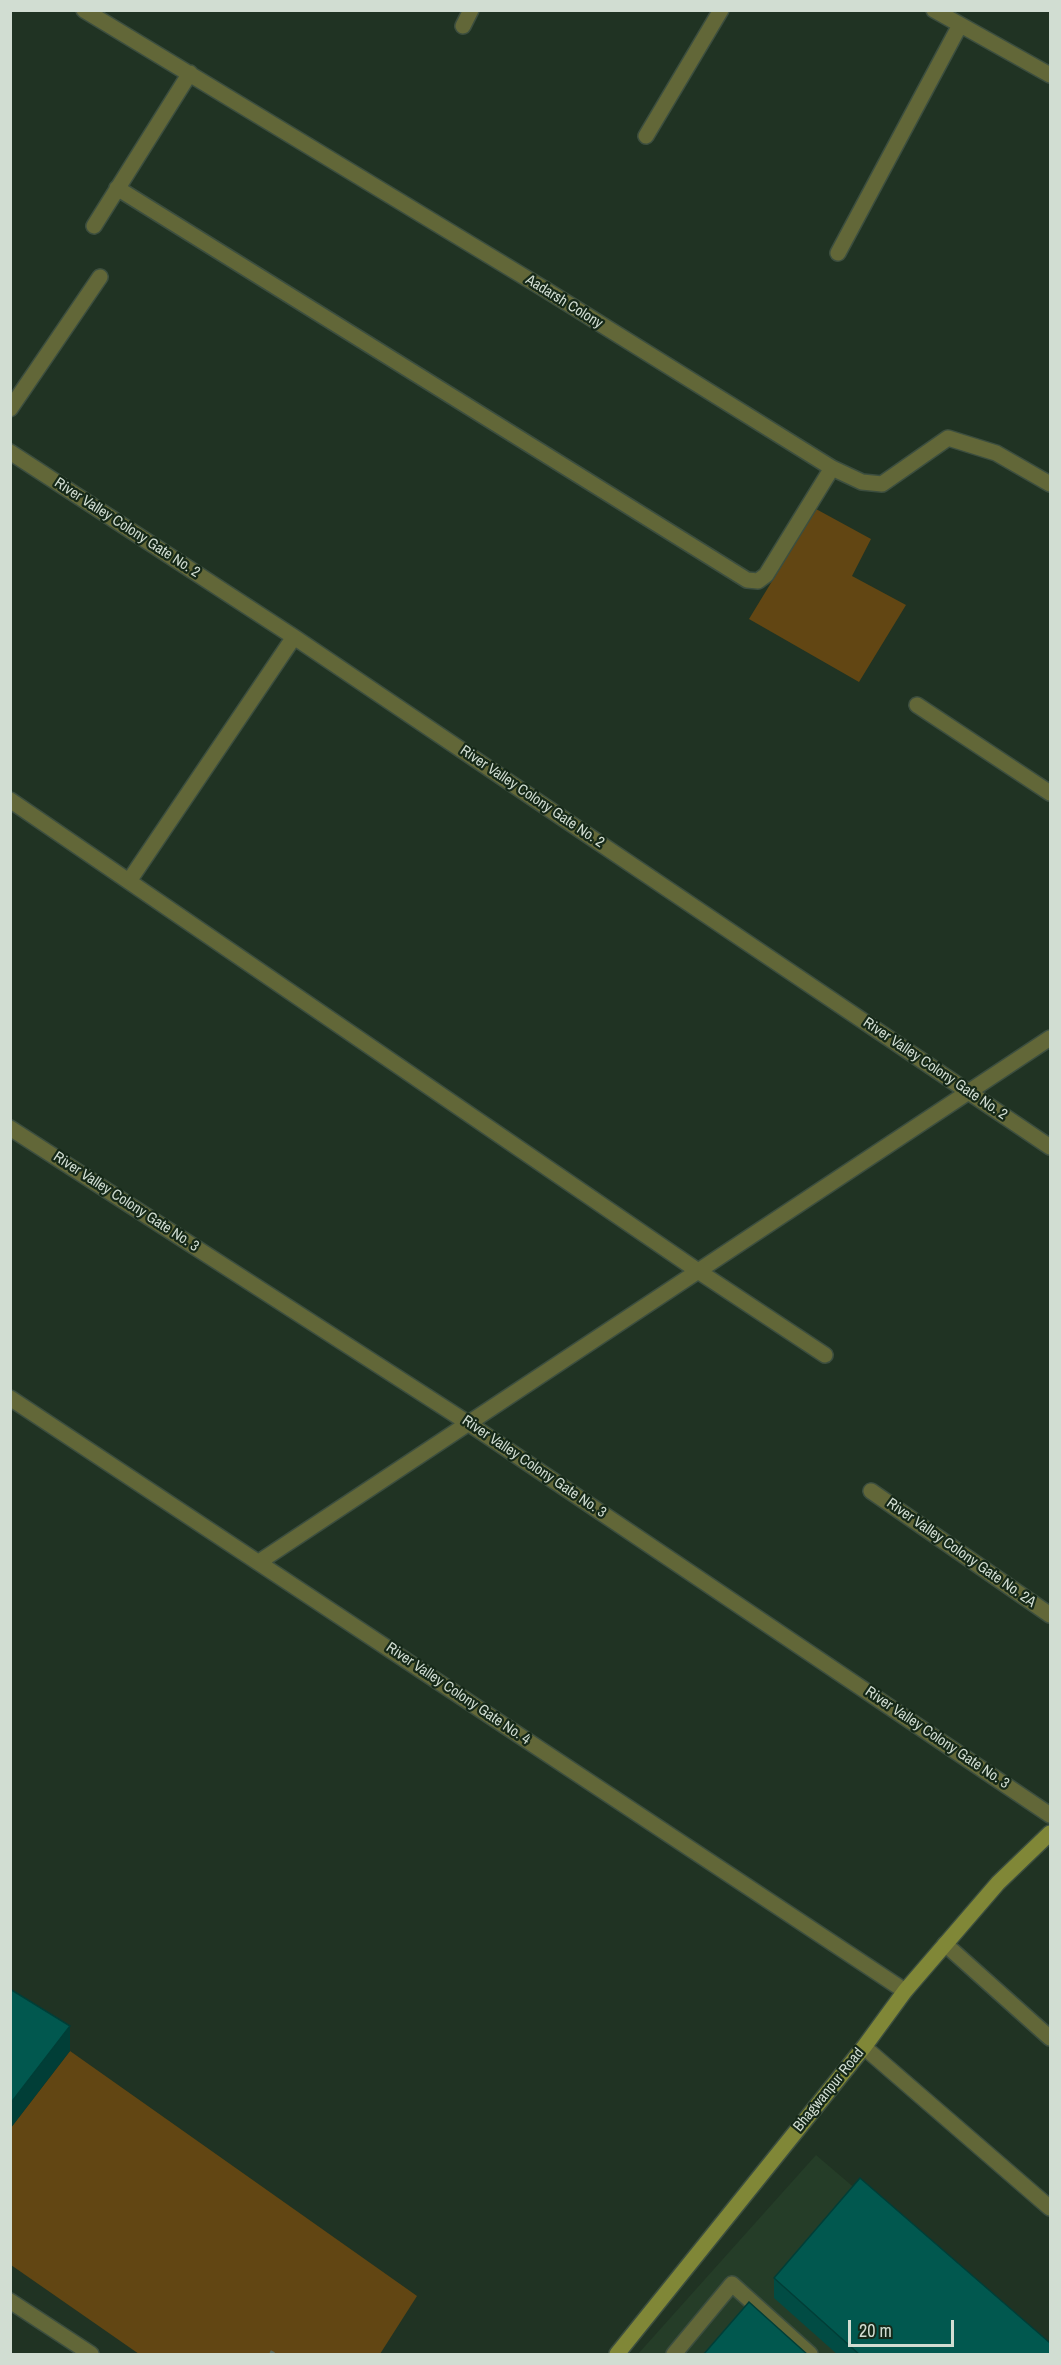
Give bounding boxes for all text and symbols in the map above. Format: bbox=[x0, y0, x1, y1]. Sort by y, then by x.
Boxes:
street label: Aadarsh Colony bbox=[522, 271, 606, 333]
street label: River Valley Colony Gate No. 2 bbox=[51, 474, 203, 582]
street label: River Valley Colony Gate No. 2 bbox=[456, 742, 608, 852]
street label: River Valley Colony Gate No. 2 bbox=[859, 1014, 1011, 1124]
street label: River Valley Colony Gate No. 3 bbox=[50, 1148, 202, 1256]
street label: River Valley Colony Gate No. 3 bbox=[458, 1412, 610, 1522]
street label: River Valley Colony Gate No. 2A bbox=[883, 1495, 1039, 1611]
street label: River Valley Colony Gate No. 4 bbox=[382, 1639, 534, 1749]
street label: River Valley Colony Gate No. 3 bbox=[861, 1683, 1013, 1793]
street label: Bhagwanpur Road bbox=[790, 2045, 868, 2135]
scale bar bbox=[851, 2308, 958, 2346]
text: 20 m bbox=[859, 2318, 892, 2343]

